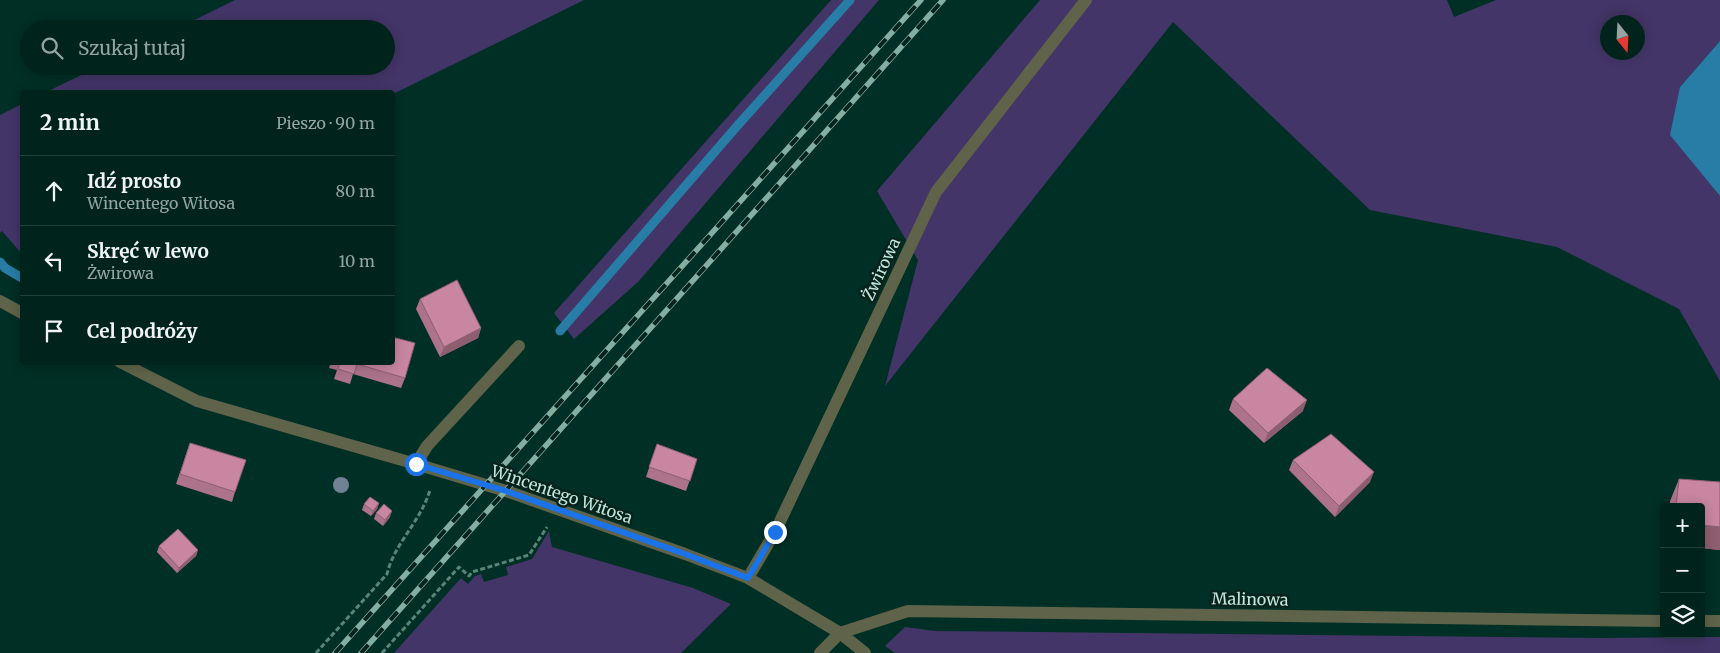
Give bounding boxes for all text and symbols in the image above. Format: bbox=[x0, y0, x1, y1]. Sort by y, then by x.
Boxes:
north arrow bbox=[1600, 15, 1645, 60]
search box bbox=[20, 20, 395, 75]
icon: search bbox=[38, 34, 66, 62]
text: Szukaj tutaj bbox=[78, 36, 186, 60]
text: 2 min bbox=[40, 109, 100, 136]
text: Pieszo · 90 m bbox=[276, 113, 375, 133]
text: Idź prosto bbox=[87, 169, 181, 193]
icon: ahead bbox=[40, 177, 68, 205]
text: 80 m bbox=[336, 181, 375, 201]
text: Wincentego Witosa bbox=[87, 193, 235, 213]
street label: Żwirowa bbox=[858, 234, 904, 303]
text: Skręć w lewo bbox=[87, 239, 209, 263]
icon: left bbox=[40, 247, 68, 275]
text: 10 m bbox=[338, 251, 375, 271]
text: Żwirowa bbox=[87, 263, 154, 283]
icon: arrive bbox=[40, 317, 68, 345]
text: Cel podróży bbox=[87, 319, 198, 343]
route start bbox=[405, 453, 428, 476]
street label: Wincentego Witosa bbox=[488, 460, 636, 528]
map controls bbox=[1660, 503, 1705, 638]
button: + bbox=[1660, 503, 1705, 548]
route end bbox=[764, 521, 787, 544]
button: − bbox=[1660, 548, 1705, 593]
street label: Malinowa bbox=[1212, 588, 1289, 610]
button: layers bbox=[1660, 593, 1705, 638]

